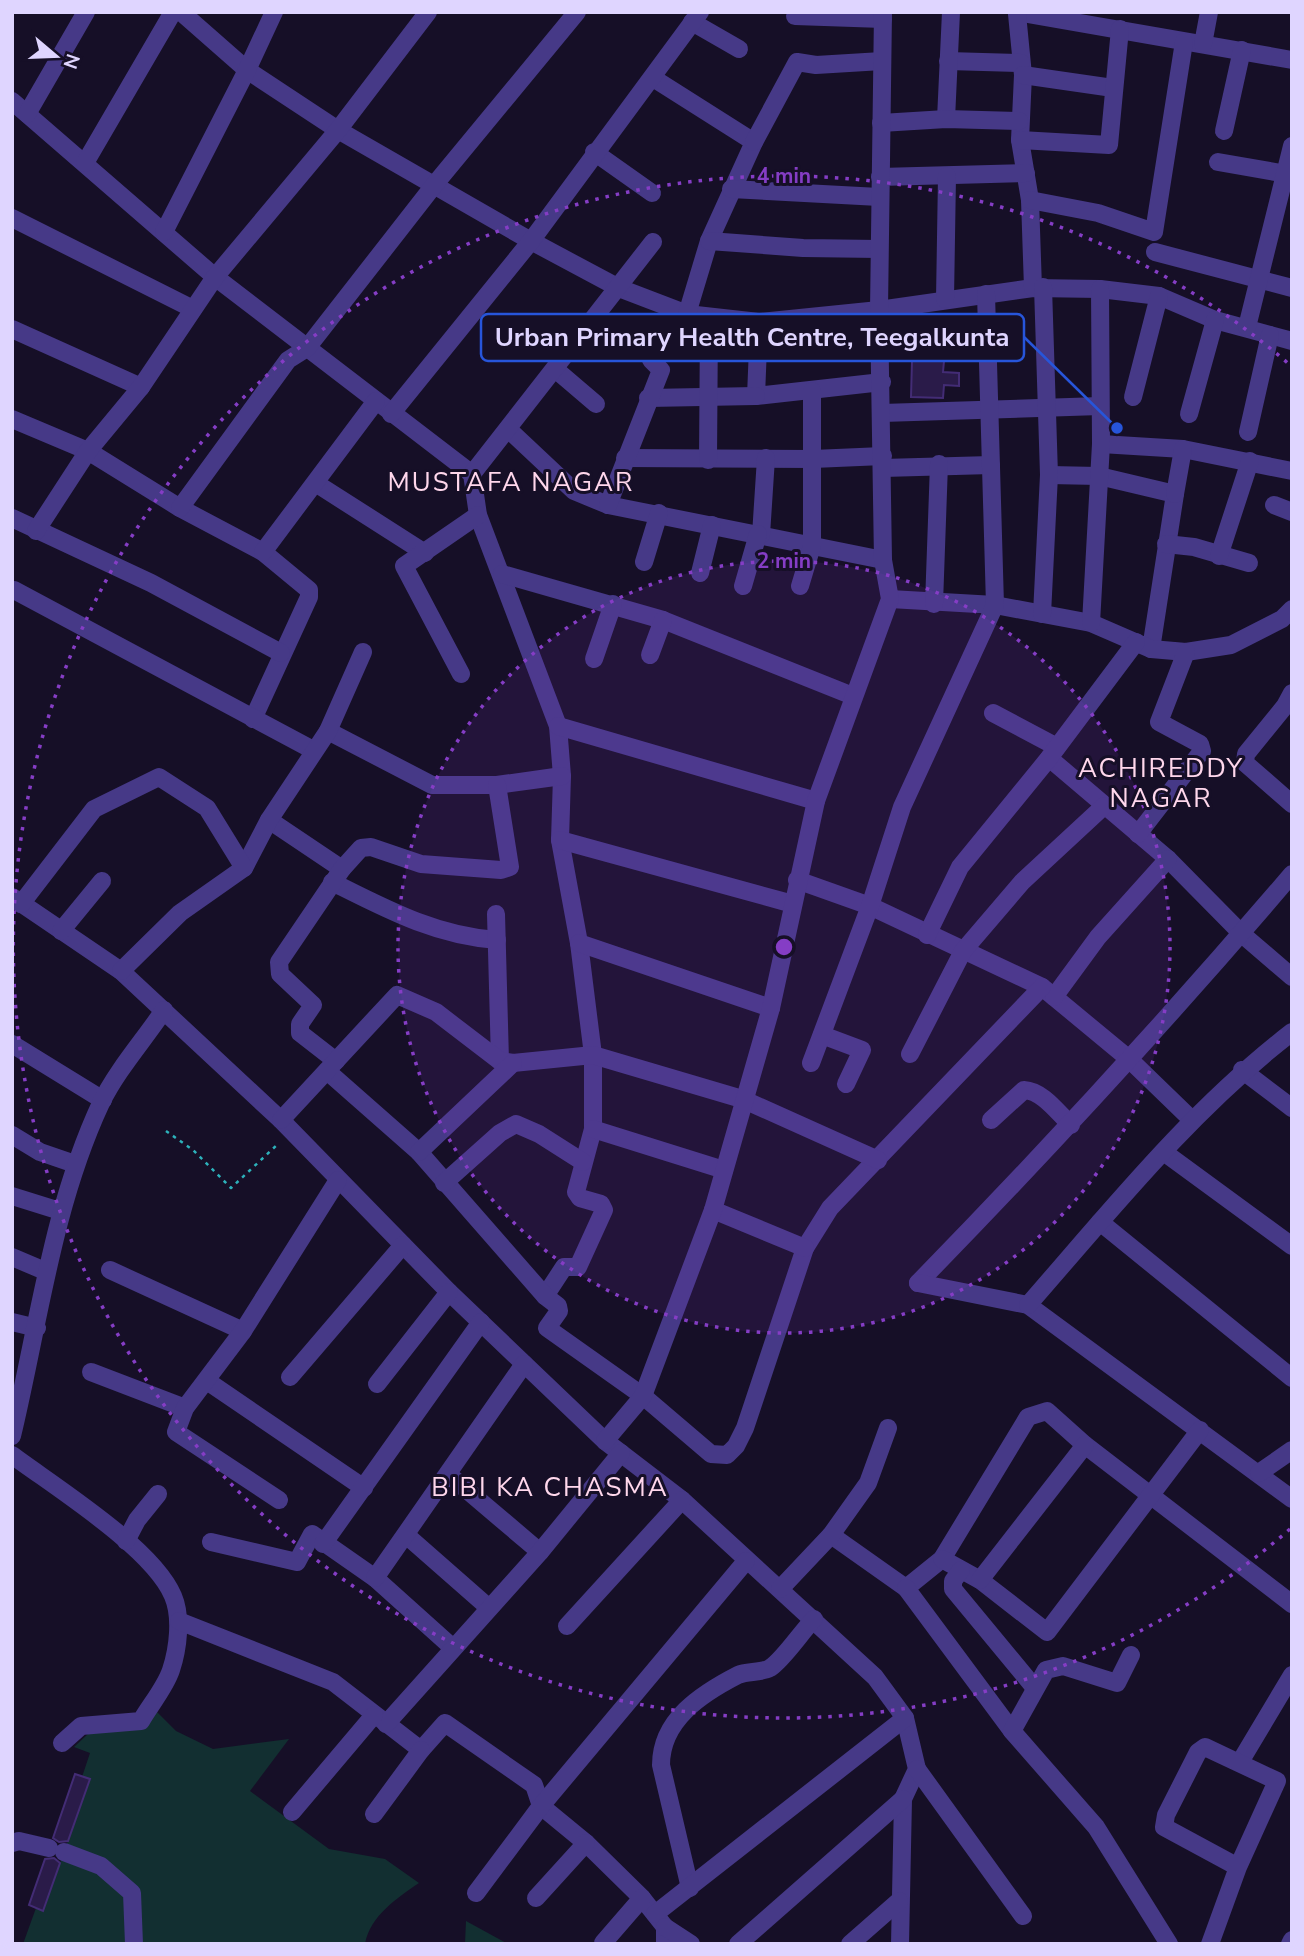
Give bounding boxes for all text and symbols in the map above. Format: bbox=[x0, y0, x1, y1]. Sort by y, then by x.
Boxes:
north arrow bbox=[21, 21, 91, 91]
text: N bbox=[57, 50, 86, 72]
text: 4 min bbox=[757, 162, 811, 190]
callout: Urban Primary Health Centre, Teegalkunta bbox=[481, 314, 1024, 361]
text: Urban Primary Health Centre, Teegalkunta bbox=[495, 320, 1009, 355]
district label: MUSTAFA NAGAR bbox=[388, 465, 634, 500]
text: 2 min bbox=[757, 547, 811, 575]
district label: ACHIREDDY NAGAR bbox=[1078, 751, 1244, 816]
centre of rings bbox=[772, 935, 796, 959]
district label: BIBI KA CHASMA bbox=[431, 1470, 669, 1505]

